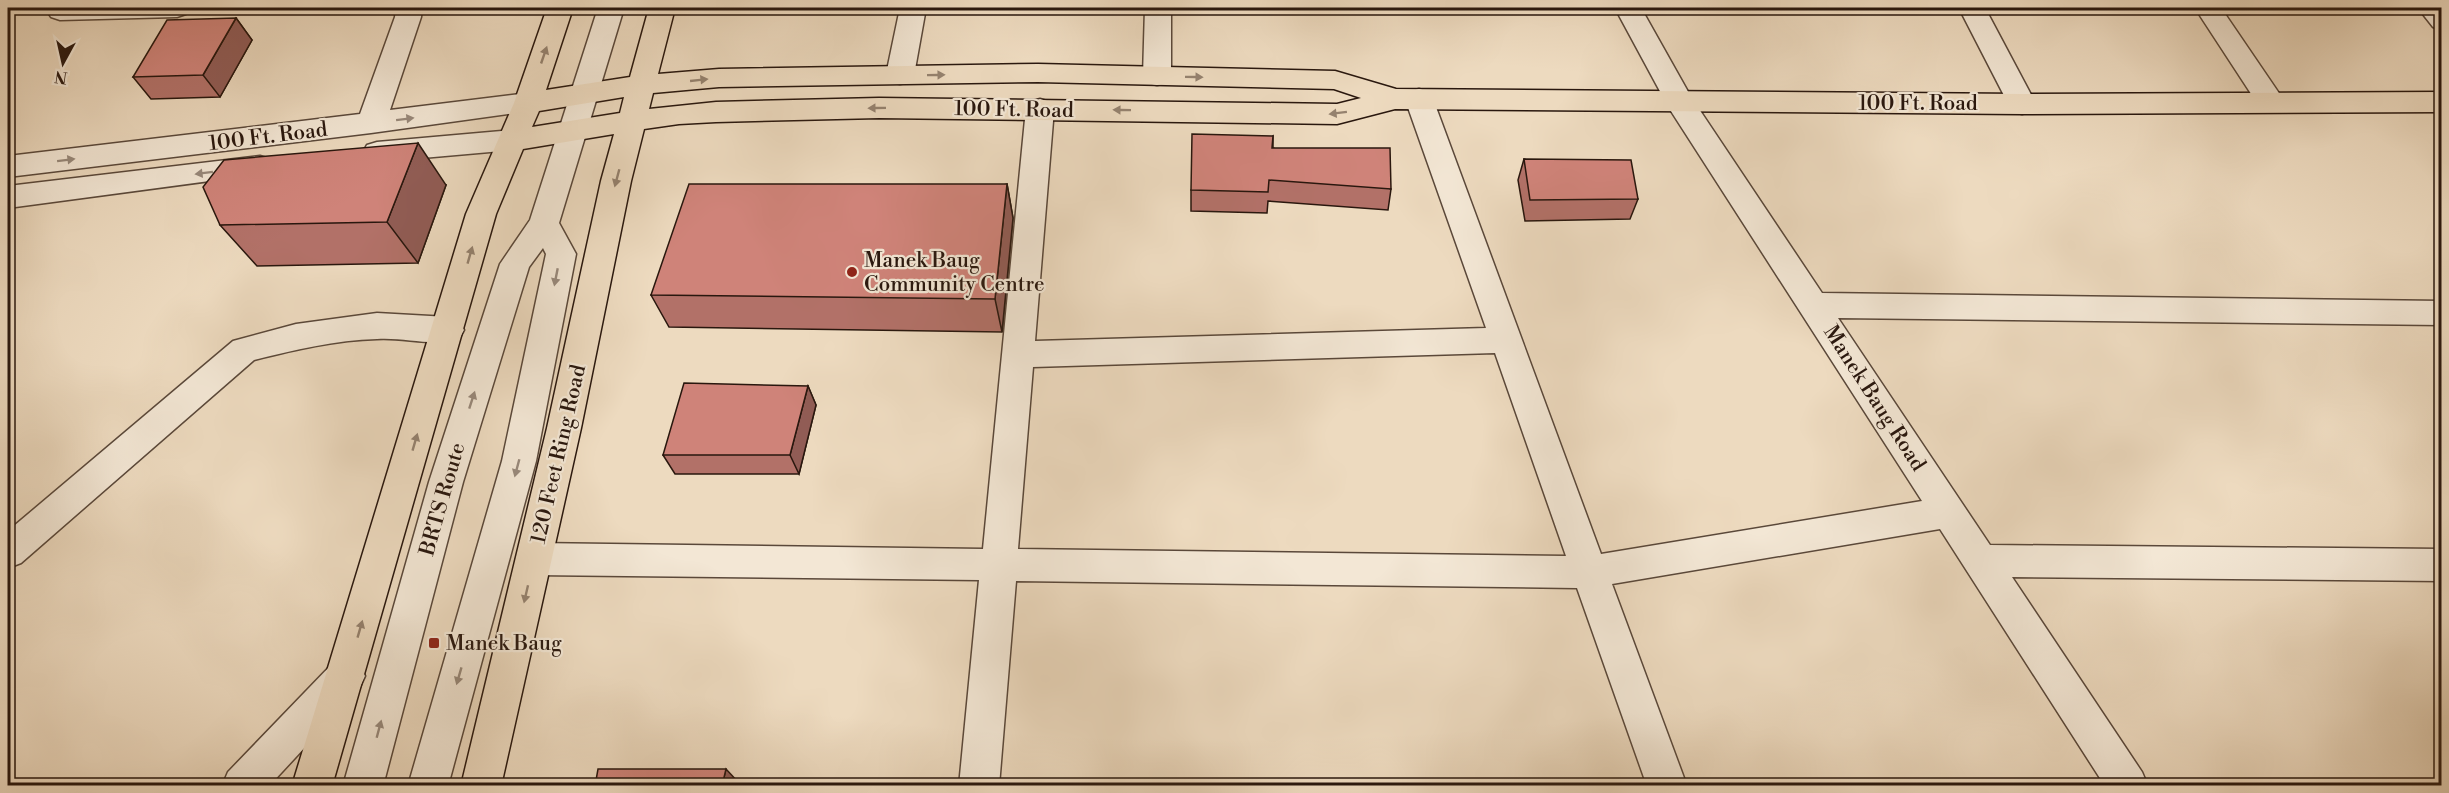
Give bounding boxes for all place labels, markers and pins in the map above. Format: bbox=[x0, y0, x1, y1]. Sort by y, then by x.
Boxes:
place label: Manek Baug Community Centre bbox=[864, 248, 1045, 298]
marker: Manek Baug Community Centre bbox=[845, 265, 859, 279]
place label: Manek Baug bbox=[446, 631, 562, 657]
marker: Manek Baug bbox=[427, 636, 441, 650]

